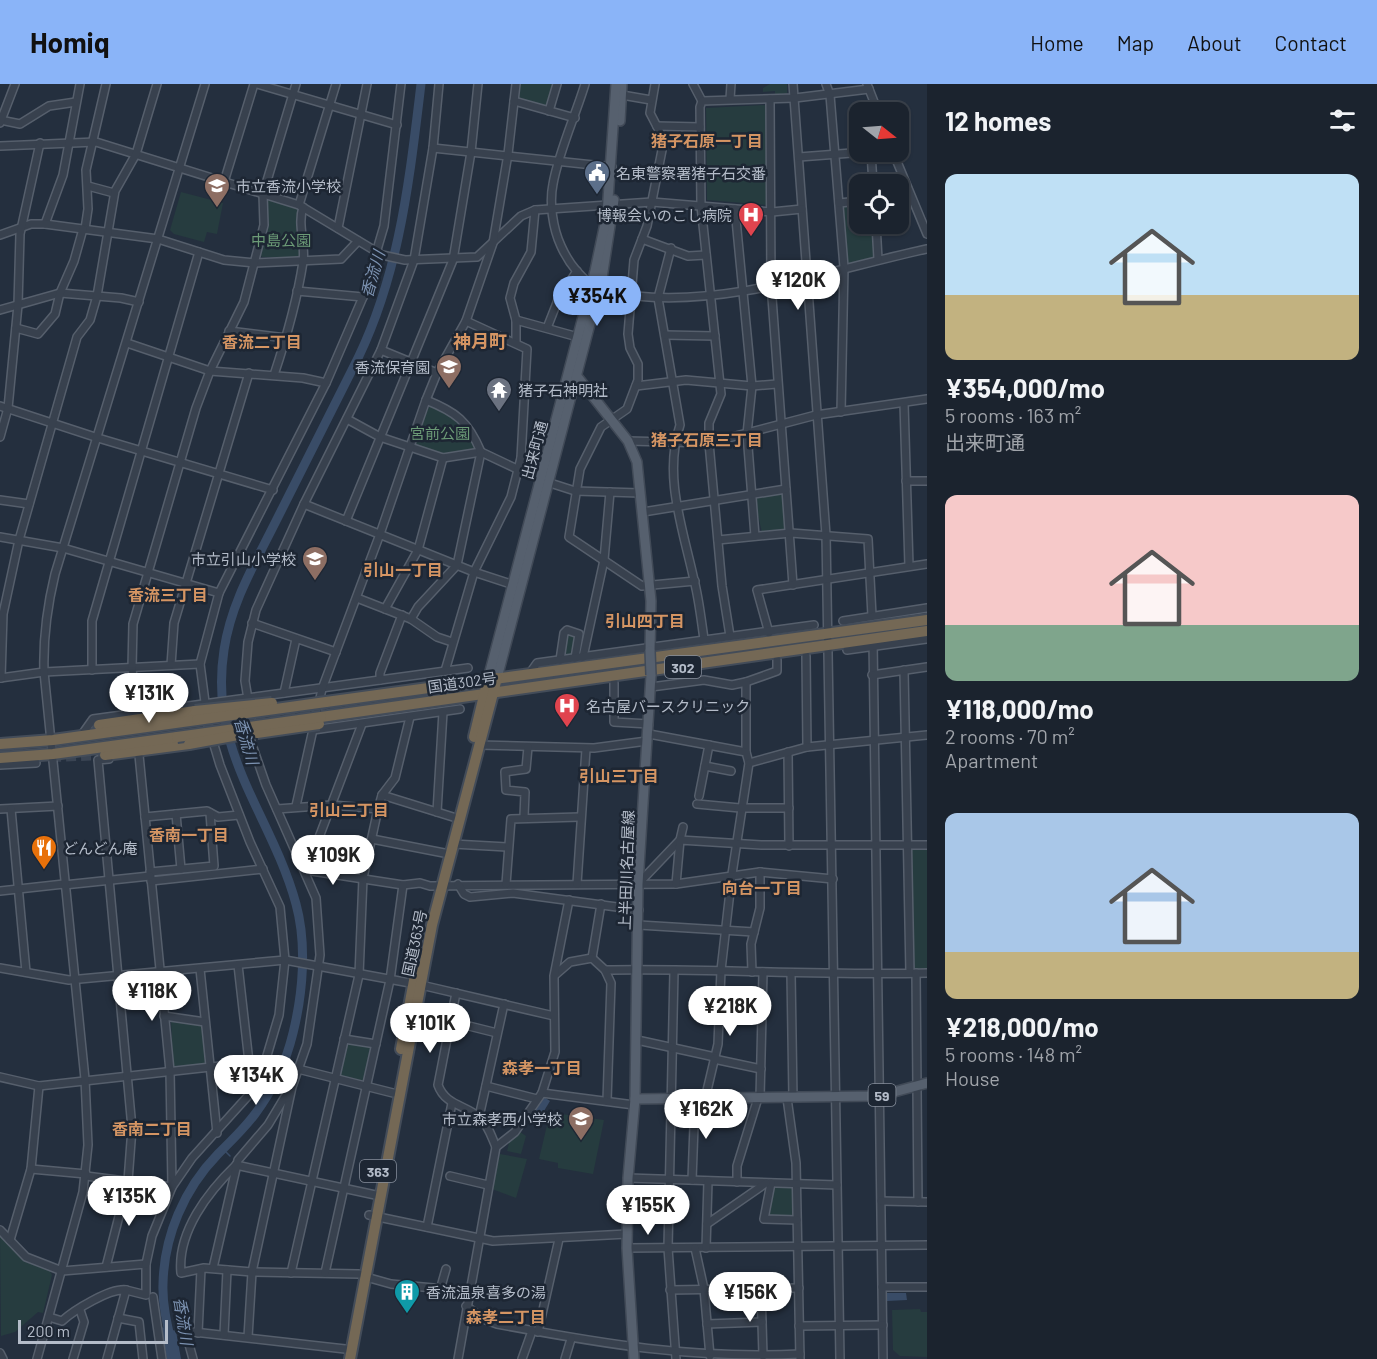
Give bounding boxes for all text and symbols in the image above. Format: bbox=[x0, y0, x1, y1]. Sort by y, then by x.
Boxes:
text: Homiq bbox=[30, 25, 110, 59]
text: Home bbox=[1030, 30, 1084, 55]
text: Map bbox=[1117, 30, 1154, 55]
text: About bbox=[1187, 30, 1242, 55]
text: Contact bbox=[1275, 30, 1347, 55]
north arrow bbox=[849, 102, 909, 162]
map controls bbox=[849, 102, 909, 234]
icon: filters bbox=[1326, 104, 1359, 137]
text: 12 homes bbox=[945, 105, 1051, 136]
district label: 猪子石原一丁目 bbox=[651, 131, 763, 150]
public building icon: 名東警察署猪子石交番 bbox=[582, 158, 612, 196]
place label: 名東警察署猪子石交番 bbox=[616, 164, 766, 182]
school or university icon: 市立香流小学校 bbox=[202, 171, 232, 209]
button: locate bbox=[849, 174, 909, 234]
place label: 市立香流小学校 bbox=[236, 177, 341, 195]
hospital icon: 博報会いのこし病院 bbox=[736, 200, 766, 238]
place label: 博報会いのこし病院 bbox=[597, 206, 732, 224]
icon: home bbox=[1098, 213, 1206, 321]
park label: 中島公園 bbox=[251, 231, 311, 249]
water label: 香流川 bbox=[356, 246, 388, 300]
pin: ¥120K bbox=[756, 260, 840, 311]
text: ¥120K bbox=[770, 267, 826, 291]
pin: ¥354K bbox=[555, 276, 639, 327]
text: ¥354K bbox=[567, 283, 627, 307]
district label: 神月町 bbox=[453, 330, 507, 352]
district label: 香流二丁目 bbox=[222, 332, 302, 351]
school or university icon: 香流保育園 bbox=[434, 352, 464, 390]
place label: 香流保育園 bbox=[355, 358, 430, 376]
text: ¥354,000/mo bbox=[945, 372, 1105, 403]
temple icon: 猪子石神明社 bbox=[484, 375, 514, 413]
place label: 猪子石神明社 bbox=[518, 381, 608, 399]
text: 5 rooms · 163 m² bbox=[945, 403, 1081, 427]
street label: 出来町通 bbox=[518, 419, 550, 481]
park label: 宮前公園 bbox=[410, 424, 470, 442]
district label: 猪子石原三丁目 bbox=[651, 430, 763, 449]
text: 出来町通 bbox=[945, 430, 1025, 454]
icon: home bbox=[1098, 534, 1206, 642]
school or university icon: 市立引山小学校 bbox=[300, 544, 330, 582]
place label: 市立引山小学校 bbox=[191, 550, 296, 568]
district label: 引山一丁目 bbox=[363, 560, 443, 579]
district label: 香流三丁目 bbox=[128, 585, 208, 604]
district label: 引山四丁目 bbox=[605, 611, 685, 630]
road number: 302 bbox=[665, 656, 701, 678]
street label: 国道302号 bbox=[426, 668, 498, 696]
pin: ¥131K bbox=[107, 673, 191, 724]
text: ¥131K bbox=[123, 680, 175, 704]
hospital icon: 名古屋バースクリニック bbox=[552, 691, 582, 729]
text: ¥118,000/mo bbox=[945, 693, 1094, 724]
place label: 名古屋バースクリニック bbox=[586, 697, 750, 715]
water label: 香流川 bbox=[231, 715, 263, 769]
text: 2 rooms · 70 m² bbox=[945, 724, 1075, 748]
text: Apartment bbox=[945, 748, 1038, 772]
district label: 引山三丁目 bbox=[579, 766, 659, 785]
district label: 引山二丁目 bbox=[309, 800, 389, 819]
street label: 上半田川名古屋線 bbox=[615, 810, 637, 930]
district label: 香南一丁目 bbox=[149, 825, 229, 844]
restaurant icon: どんどん庵 bbox=[29, 833, 59, 871]
pin: ¥109K bbox=[291, 835, 375, 886]
place label: どんどん庵 bbox=[63, 839, 138, 857]
text: ¥109K bbox=[305, 842, 361, 866]
icon: home bbox=[1098, 852, 1206, 960]
district label: 向台一丁目 bbox=[722, 878, 802, 897]
street label: 国道363号 bbox=[398, 908, 430, 978]
pin: ¥118K bbox=[110, 971, 194, 1022]
text: ¥118K bbox=[126, 978, 178, 1002]
pin: ¥218K bbox=[688, 986, 772, 1037]
text: ¥218K bbox=[702, 993, 758, 1017]
pin: ¥101K bbox=[388, 1003, 472, 1054]
text: ¥101K bbox=[404, 1010, 456, 1034]
text: ¥218,000/mo bbox=[945, 1011, 1099, 1042]
text: 5 rooms · 148 m² bbox=[945, 1042, 1082, 1066]
pin: ¥134K bbox=[214, 1055, 298, 1106]
district label: 森孝一丁目 bbox=[502, 1058, 582, 1077]
text: ¥134K bbox=[228, 1062, 284, 1086]
text: House bbox=[945, 1066, 1000, 1090]
road number: 59 bbox=[868, 1084, 896, 1106]
pin: ¥162K bbox=[664, 1089, 748, 1140]
text: ¥162K bbox=[678, 1096, 734, 1120]
school or university icon: 市立森孝西小学校 bbox=[566, 1104, 596, 1142]
place label: 市立森孝西小学校 bbox=[442, 1110, 562, 1128]
district label: 香南二丁目 bbox=[112, 1119, 192, 1138]
road number: 363 bbox=[360, 1160, 396, 1182]
pin: ¥135K bbox=[87, 1176, 171, 1227]
text: ¥135K bbox=[102, 1183, 156, 1207]
pin: ¥155K bbox=[606, 1185, 690, 1236]
text: ¥155K bbox=[621, 1192, 675, 1216]
pin: ¥156K bbox=[708, 1272, 792, 1323]
building icon: 香流温泉喜多の湯 bbox=[392, 1277, 422, 1315]
text: ¥156K bbox=[723, 1279, 777, 1303]
place label: 香流温泉喜多の湯 bbox=[426, 1283, 546, 1301]
water label: 香流川 bbox=[171, 1296, 197, 1348]
district label: 森孝二丁目 bbox=[466, 1307, 546, 1326]
scale bar bbox=[18, 1317, 168, 1344]
text: 200 m bbox=[27, 1321, 70, 1340]

